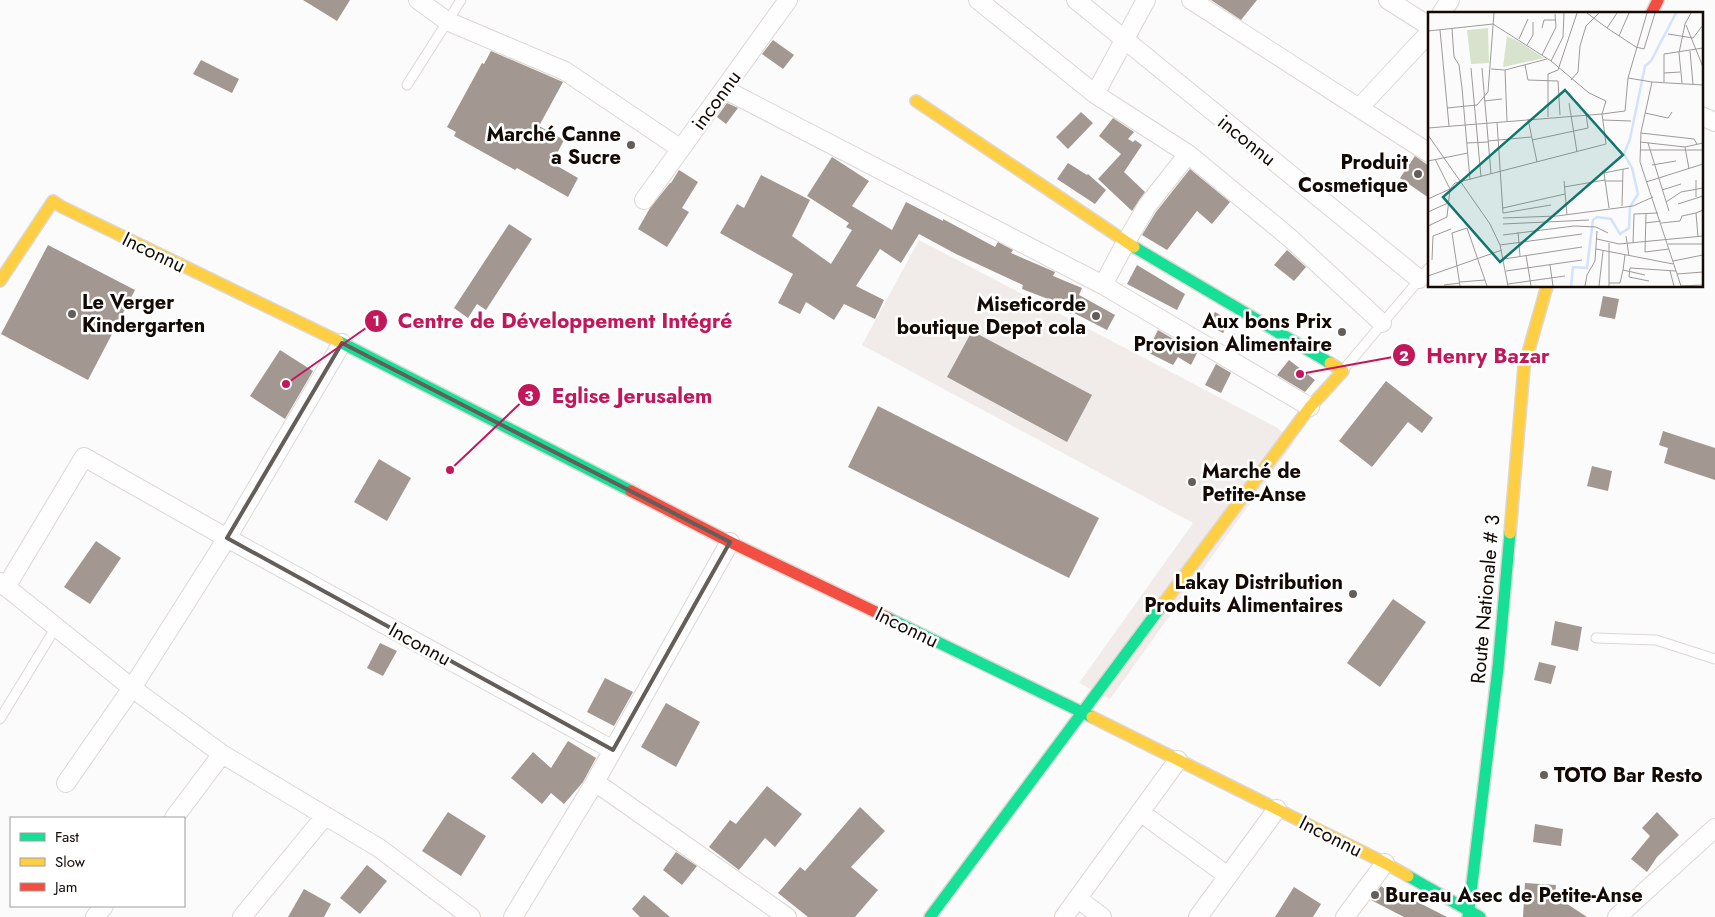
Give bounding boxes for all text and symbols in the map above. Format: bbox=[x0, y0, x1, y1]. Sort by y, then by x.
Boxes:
inset map bbox=[1428, 12, 1702, 288]
street label: inconnu bbox=[685, 64, 748, 136]
street label: inconnu bbox=[1211, 108, 1282, 173]
place label: Marché Canne a Sucre bbox=[487, 120, 621, 172]
marker: Marché Canne a Sucre bbox=[625, 139, 637, 151]
place label: Produit Cosmetique bbox=[1298, 148, 1409, 200]
marker: Produit Cosmetique bbox=[1412, 168, 1424, 180]
street label: Inconnu bbox=[117, 225, 190, 280]
place label: Le Verger Kindergarten bbox=[82, 288, 205, 340]
place label: Miseticorde boutique Depot cola bbox=[897, 290, 1086, 342]
callout: Centre de Développement Intégré bbox=[363, 303, 743, 339]
text: Centre de Développement Intégré bbox=[398, 306, 732, 336]
place label: Aux bons Prix Provision Alimentaire bbox=[1134, 307, 1332, 359]
marker: Le Verger Kindergarten bbox=[66, 308, 78, 320]
text: 1 bbox=[372, 310, 380, 332]
marker: Miseticorde boutique Depot cola bbox=[1090, 310, 1102, 322]
marker: Aux bons Prix Provision Alimentaire bbox=[1336, 326, 1348, 338]
callout: Henry Bazar bbox=[1392, 337, 1560, 373]
text: Henry Bazar bbox=[1426, 341, 1550, 371]
text: 2 bbox=[1399, 345, 1409, 367]
callout: Eglise Jerusalem bbox=[517, 377, 722, 413]
text: Eglise Jerusalem bbox=[552, 381, 712, 411]
text: 3 bbox=[524, 385, 534, 407]
place label: Marché de Petite-Anse bbox=[1202, 457, 1306, 509]
marker: Marché de Petite-Anse bbox=[1186, 476, 1198, 488]
street label: Route Nationale # 3 bbox=[1464, 513, 1507, 685]
place label: Lakay Distribution Produits Alimentaires bbox=[1144, 568, 1343, 620]
marker: Lakay Distribution Produits Alimentaires bbox=[1347, 588, 1359, 600]
street label: Inconnu bbox=[870, 600, 943, 655]
street label: Inconnu bbox=[383, 615, 456, 673]
place label: TOTO Bar Resto bbox=[1554, 761, 1703, 790]
marker: TOTO Bar Resto bbox=[1538, 769, 1550, 781]
street label: Inconnu bbox=[1294, 808, 1367, 865]
legend bbox=[10, 817, 185, 907]
text: Fast bbox=[55, 826, 79, 848]
text: Slow bbox=[55, 851, 86, 873]
text: Jam bbox=[53, 876, 78, 898]
place label: Bureau Asec de Petite-Anse bbox=[1385, 881, 1643, 910]
marker: Bureau Asec de Petite-Anse bbox=[1369, 889, 1381, 901]

